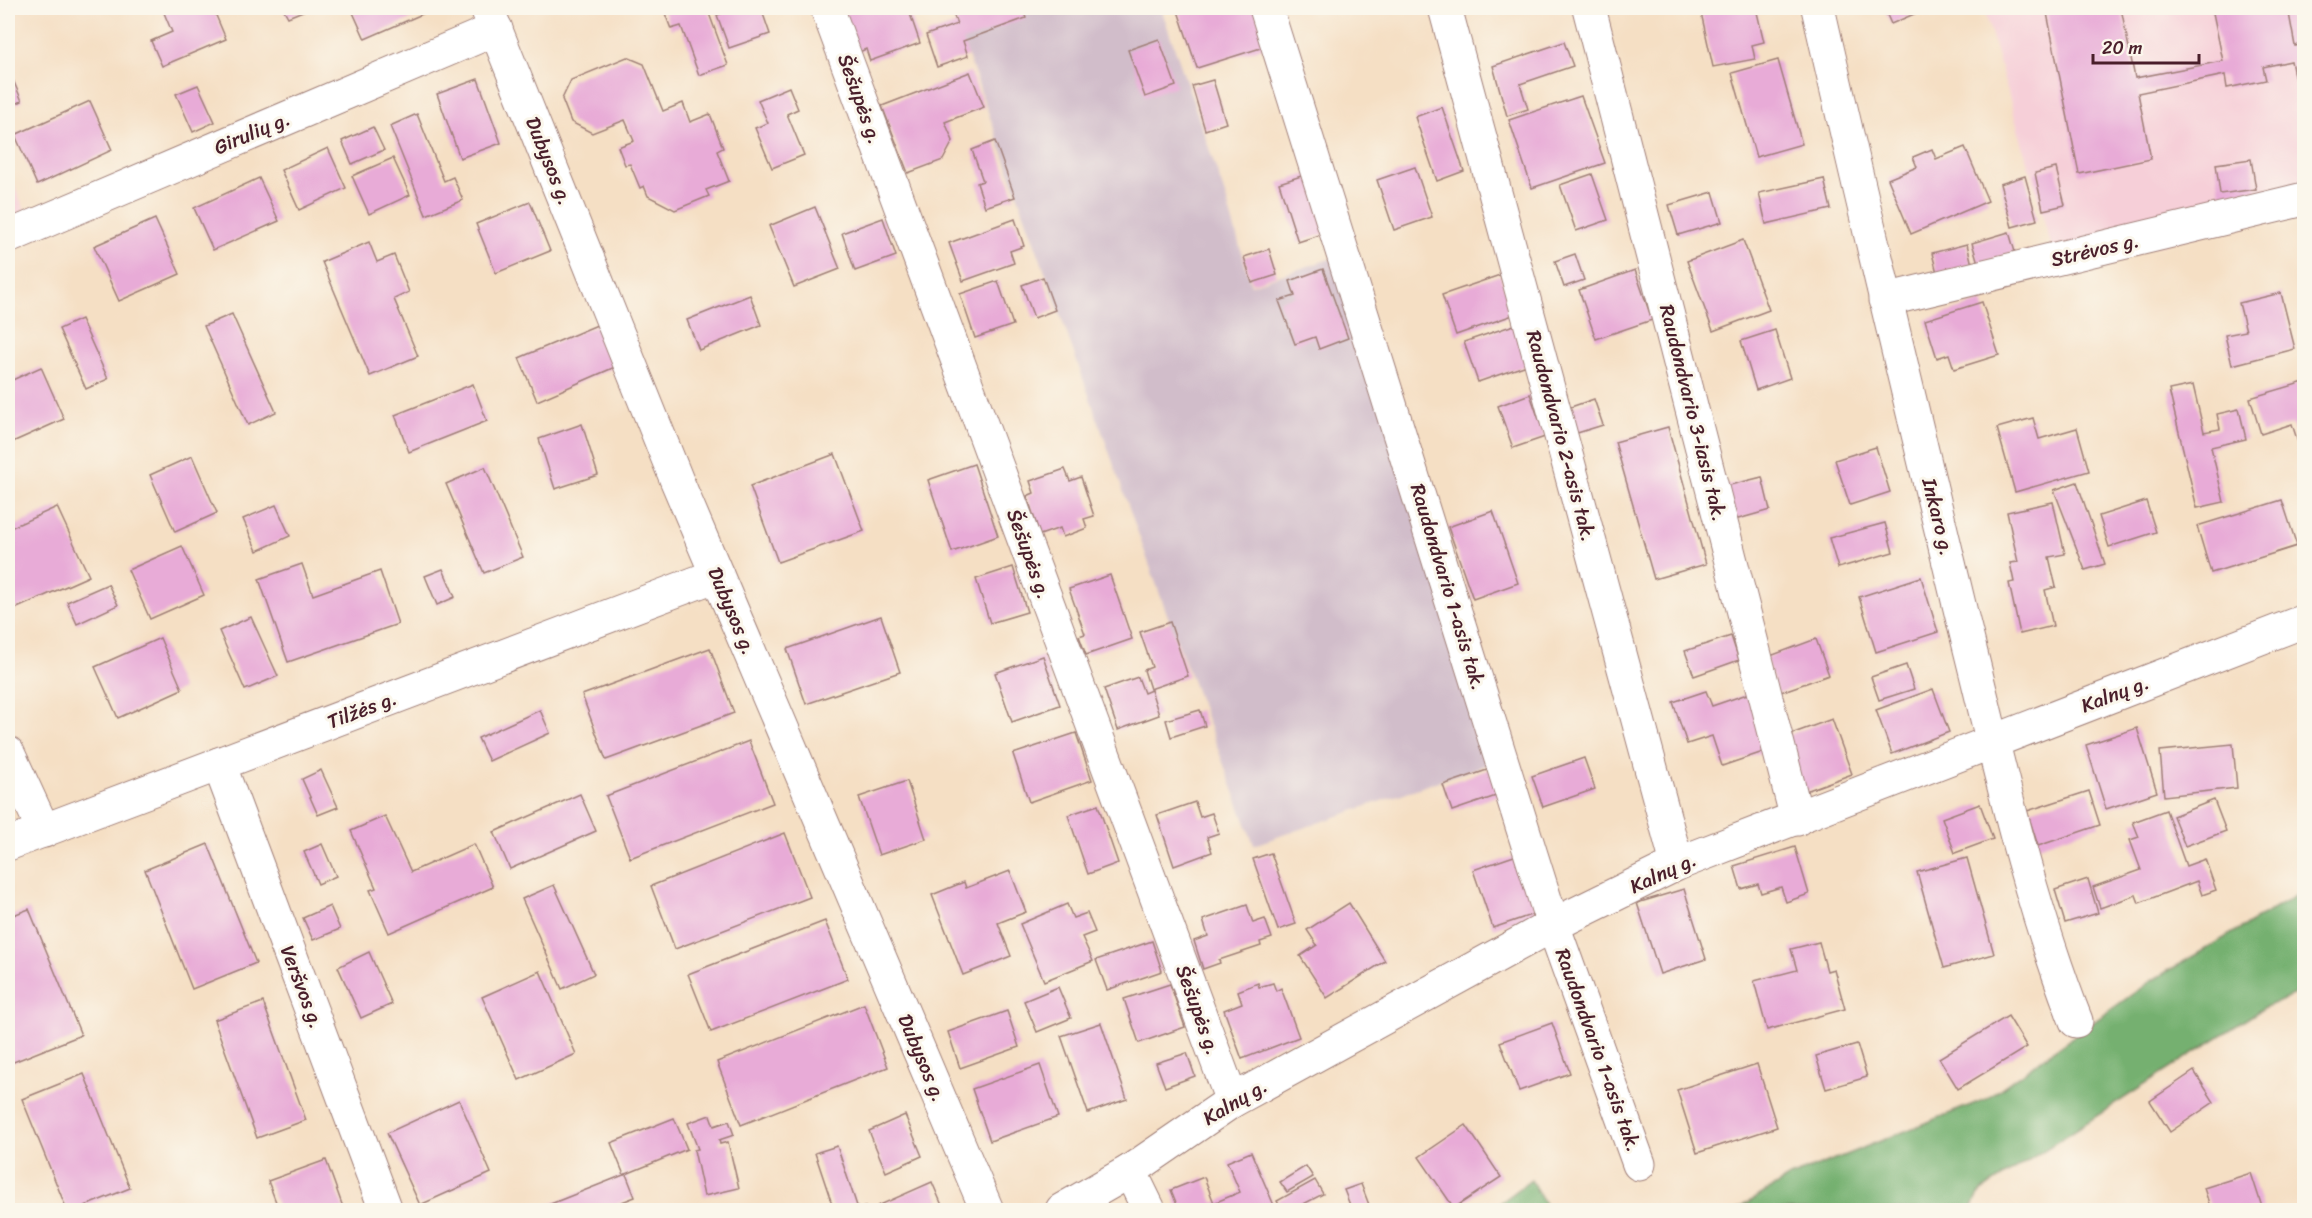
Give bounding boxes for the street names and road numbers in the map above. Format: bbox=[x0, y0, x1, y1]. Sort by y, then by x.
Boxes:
street label: Šešupės g. bbox=[827, 49, 893, 149]
street label: Girulių g. bbox=[208, 101, 296, 165]
street label: Dubysos g. bbox=[515, 111, 583, 211]
street label: Strėvos g. bbox=[2047, 223, 2143, 277]
street label: Raudondvario 3-iasis tak. bbox=[1649, 301, 1737, 525]
street label: Raudondvario 2-asis tak. bbox=[1516, 326, 1606, 546]
street label: Inkaro g. bbox=[1911, 473, 1965, 560]
street label: Raudondvario 1-asis tak. bbox=[1400, 479, 1496, 695]
street label: Šešupės g. bbox=[996, 504, 1062, 604]
street label: Dubysos g. bbox=[698, 561, 766, 661]
street label: Kalnų g. bbox=[2076, 665, 2154, 723]
street label: Tilžės g. bbox=[322, 681, 402, 739]
street label: Kalnų g. bbox=[1624, 842, 1702, 904]
street label: Veršvos g. bbox=[270, 940, 334, 1034]
street label: Raudondvario 1-asis tak. bbox=[1545, 943, 1651, 1157]
street label: Šešupės g. bbox=[1165, 960, 1231, 1060]
street label: Dubysos g. bbox=[888, 1008, 956, 1108]
street label: Kalnų g. bbox=[1196, 1069, 1274, 1135]

